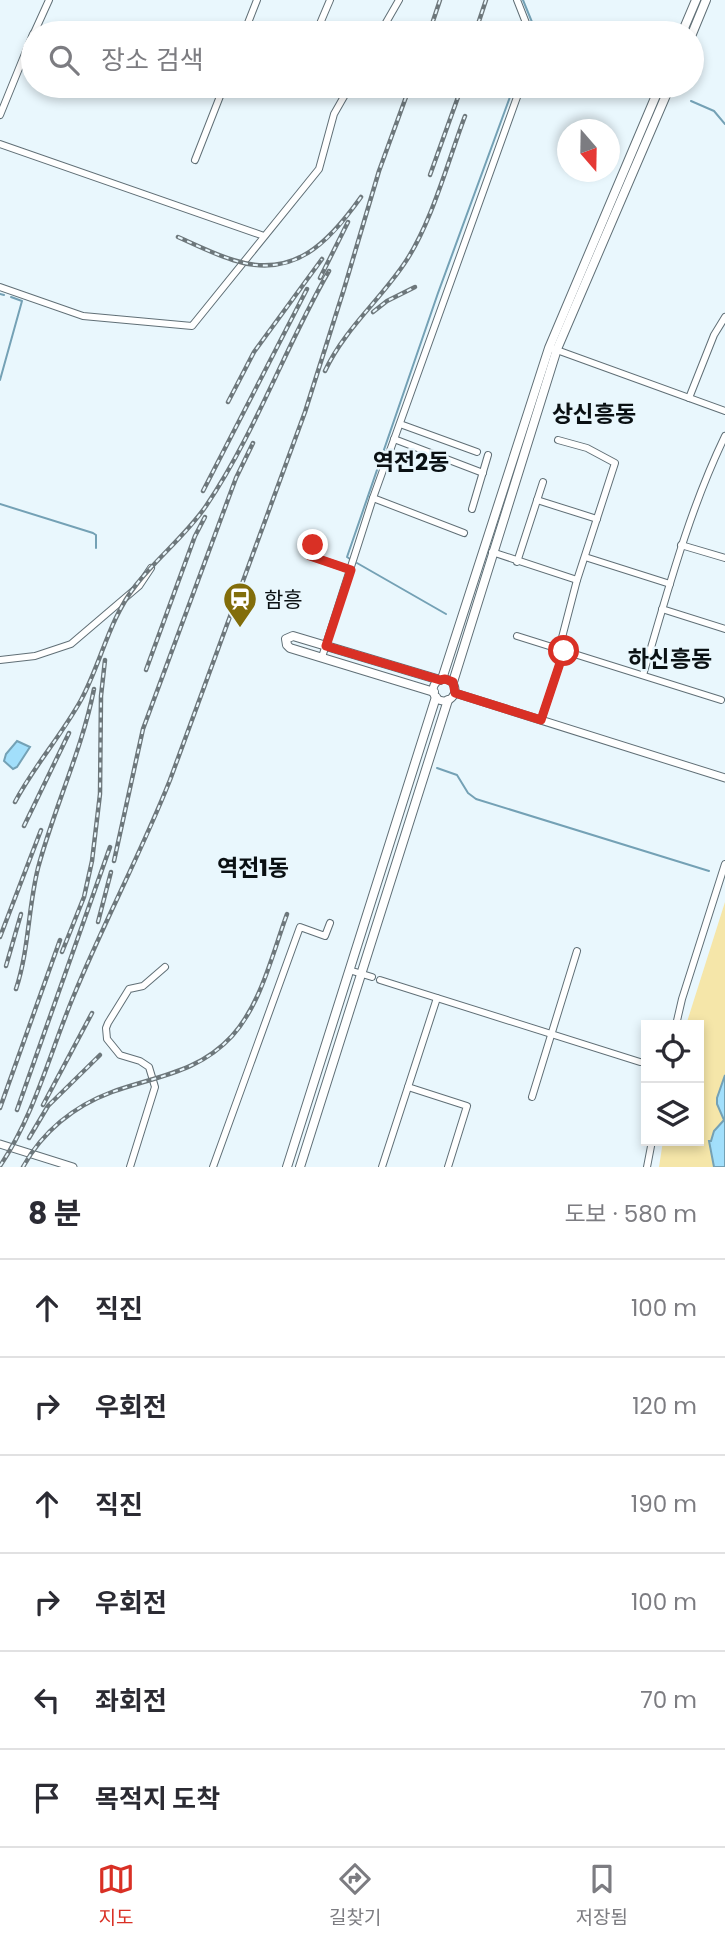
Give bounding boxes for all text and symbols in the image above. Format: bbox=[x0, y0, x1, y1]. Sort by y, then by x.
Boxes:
search box bbox=[21, 21, 704, 98]
icon: search bbox=[45, 41, 83, 79]
text: 장소 검색 bbox=[101, 42, 204, 78]
north arrow bbox=[557, 119, 620, 182]
district label: 상신흥동 bbox=[552, 398, 636, 430]
district label: 역전2동 bbox=[373, 446, 449, 478]
route end bbox=[297, 529, 328, 560]
station icon: 함흥 bbox=[221, 580, 259, 629]
place label: 함흥 bbox=[264, 585, 303, 614]
route start bbox=[548, 635, 579, 666]
district label: 하신흥동 bbox=[628, 643, 712, 675]
district label: 역전1동 bbox=[217, 852, 289, 884]
map controls bbox=[641, 1020, 704, 1146]
button: locate bbox=[641, 1020, 704, 1083]
button: layers bbox=[641, 1083, 704, 1146]
text: 8 분 bbox=[28, 1192, 81, 1235]
text: 도보 · 580 m bbox=[564, 1198, 697, 1230]
icon: ahead bbox=[28, 1289, 66, 1327]
text: 직진 bbox=[95, 1291, 143, 1327]
text: 100 m bbox=[631, 1292, 697, 1324]
icon: right bbox=[28, 1387, 66, 1425]
text: 우회전 bbox=[95, 1389, 167, 1425]
text: 120 m bbox=[632, 1390, 697, 1422]
icon: ahead bbox=[28, 1485, 66, 1523]
text: 직진 bbox=[95, 1487, 143, 1523]
text: 190 m bbox=[631, 1488, 697, 1520]
icon: right bbox=[28, 1583, 66, 1621]
text: 우회전 bbox=[95, 1585, 167, 1621]
text: 100 m bbox=[631, 1586, 697, 1618]
icon: left bbox=[28, 1681, 66, 1719]
text: 좌회전 bbox=[95, 1683, 167, 1719]
text: 70 m bbox=[640, 1684, 697, 1716]
icon: arrive bbox=[28, 1779, 66, 1817]
text: 목적지 도착 bbox=[95, 1781, 220, 1817]
tab: 지도 bbox=[97, 1860, 135, 1932]
tab: 길찾기 bbox=[329, 1860, 382, 1932]
tab: 저장됨 bbox=[576, 1860, 628, 1932]

